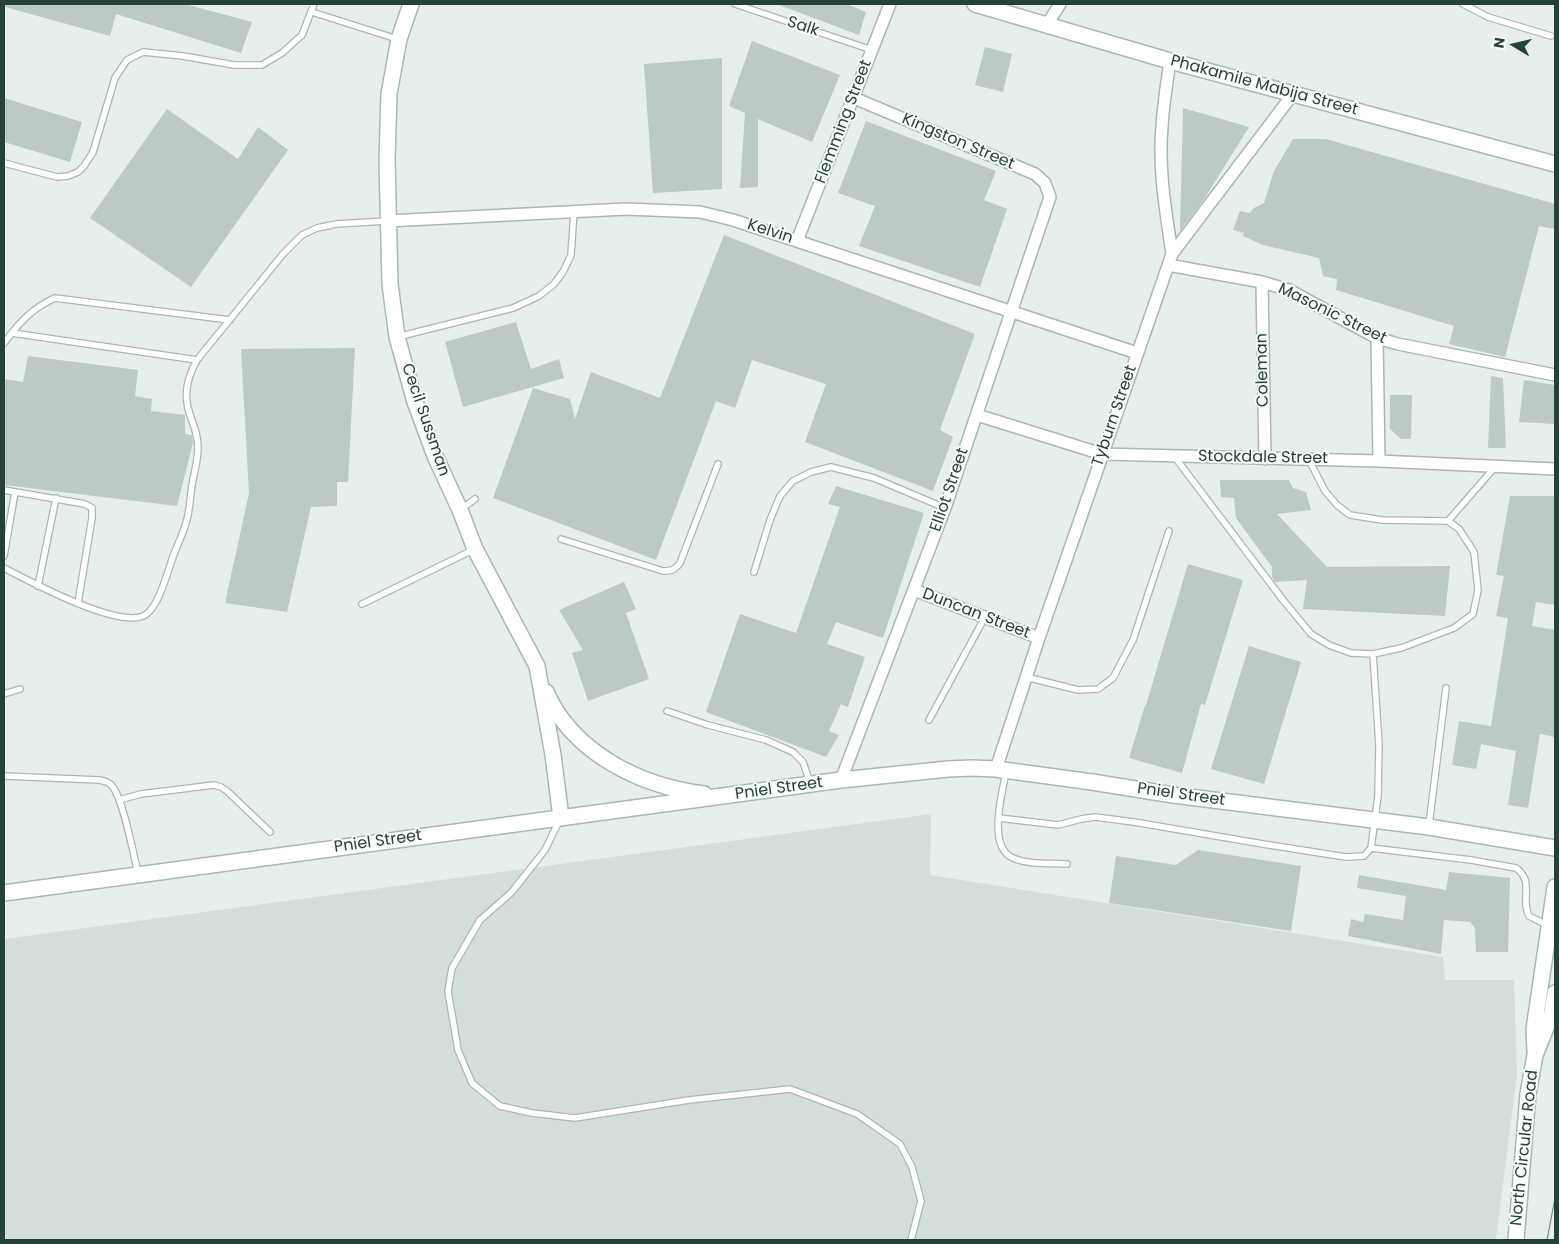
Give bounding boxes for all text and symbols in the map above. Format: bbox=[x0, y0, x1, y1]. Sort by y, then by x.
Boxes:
street label: Salk bbox=[785, 13, 821, 41]
north arrow bbox=[1489, 20, 1539, 70]
text: N bbox=[1488, 36, 1510, 49]
street label: Phakamile Mabija Street bbox=[1168, 52, 1360, 120]
street label: Flemming Street bbox=[812, 57, 876, 187]
street label: Kingston Street bbox=[899, 110, 1017, 174]
street label: Kelvin bbox=[745, 216, 795, 248]
street label: Masonic Street bbox=[1275, 279, 1389, 349]
street label: Coleman bbox=[1253, 333, 1273, 407]
street label: Cecil Sussman bbox=[397, 361, 453, 479]
street label: Tyburn Street bbox=[1089, 363, 1141, 469]
street label: Elliot Street bbox=[927, 446, 973, 534]
street label: Stockdale Street bbox=[1198, 447, 1328, 469]
street label: Duncan Street bbox=[919, 585, 1033, 643]
street label: Pniel Street bbox=[734, 773, 824, 805]
street label: Pniel Street bbox=[1136, 779, 1226, 811]
street label: Pniel Street bbox=[333, 826, 423, 858]
street label: North Circular Road bbox=[1507, 1069, 1543, 1227]

